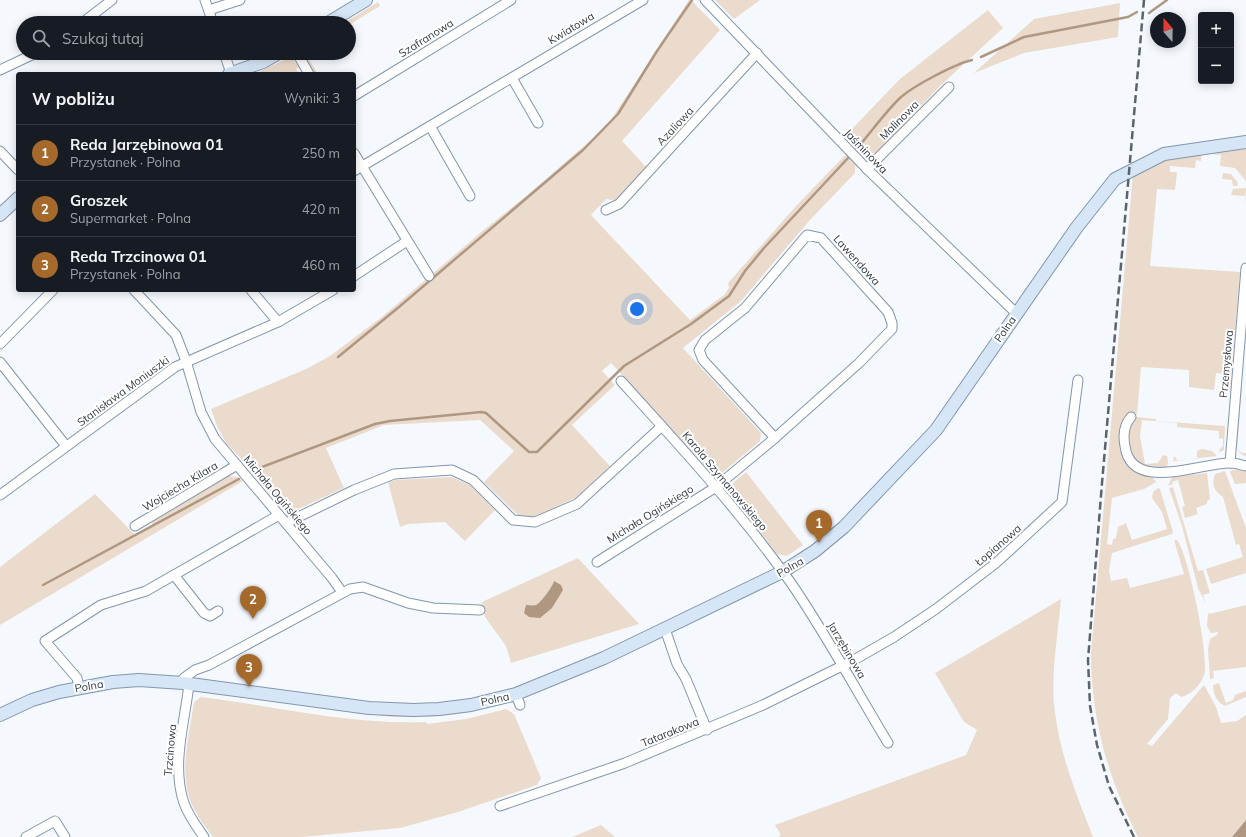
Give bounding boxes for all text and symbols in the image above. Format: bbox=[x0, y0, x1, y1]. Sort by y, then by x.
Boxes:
street label: Kwiatowa bbox=[545, 9, 597, 47]
north arrow bbox=[1150, 12, 1186, 48]
map controls bbox=[1198, 12, 1234, 84]
button: + bbox=[1198, 12, 1234, 48]
search box bbox=[16, 16, 356, 60]
street label: Szafranowa bbox=[396, 16, 456, 60]
icon: search bbox=[30, 27, 52, 49]
text: Szukaj tutaj bbox=[62, 29, 144, 48]
button: − bbox=[1198, 48, 1234, 84]
text: W pobliżu bbox=[32, 88, 115, 109]
text: Wyniki: 3 bbox=[284, 90, 340, 106]
street label: Malinowa bbox=[876, 97, 922, 143]
street label: Azaliowa bbox=[654, 104, 696, 148]
street label: Jaśminowa bbox=[841, 126, 891, 176]
text: Reda Jarzębinowa 01 bbox=[70, 135, 223, 154]
text: 1 bbox=[41, 145, 49, 161]
text: 250 m bbox=[302, 145, 340, 161]
text: Przystanek · Polna bbox=[70, 154, 181, 170]
text: Groszek bbox=[70, 191, 127, 210]
text: 2 bbox=[41, 201, 49, 217]
text: 420 m bbox=[302, 201, 340, 217]
text: Supermarket · Polna bbox=[70, 210, 191, 226]
street label: Lawendowa bbox=[831, 232, 883, 288]
text: Reda Trzcinowa 01 bbox=[70, 247, 207, 266]
text: 3 bbox=[41, 257, 49, 273]
text: 460 m bbox=[302, 257, 340, 273]
text: Przystanek · Polna bbox=[70, 266, 181, 282]
your location bbox=[627, 299, 647, 319]
street label: Polna bbox=[991, 313, 1019, 345]
street label: Przemysłowa bbox=[1216, 329, 1236, 399]
street label: Stanisława Moniuszki bbox=[74, 353, 172, 429]
street label: Karola Szymanowskiego bbox=[679, 429, 771, 533]
street label: Michała Ogińskiego bbox=[241, 452, 315, 538]
street label: Wojciecha Kilara bbox=[140, 458, 220, 514]
street label: Michała Ogińskiego bbox=[604, 482, 696, 546]
pin: 1 bbox=[806, 510, 832, 543]
street label: Łopianowa bbox=[971, 521, 1024, 570]
street label: Polna bbox=[774, 554, 806, 580]
pin: 2 bbox=[240, 586, 266, 619]
street label: Jarzębinowa bbox=[825, 619, 869, 681]
pin: 3 bbox=[236, 654, 262, 687]
street label: Polna bbox=[74, 677, 104, 695]
street label: Polna bbox=[479, 689, 511, 709]
street label: Tatarakowa bbox=[639, 714, 701, 750]
street label: Trzcinowa bbox=[161, 723, 179, 777]

